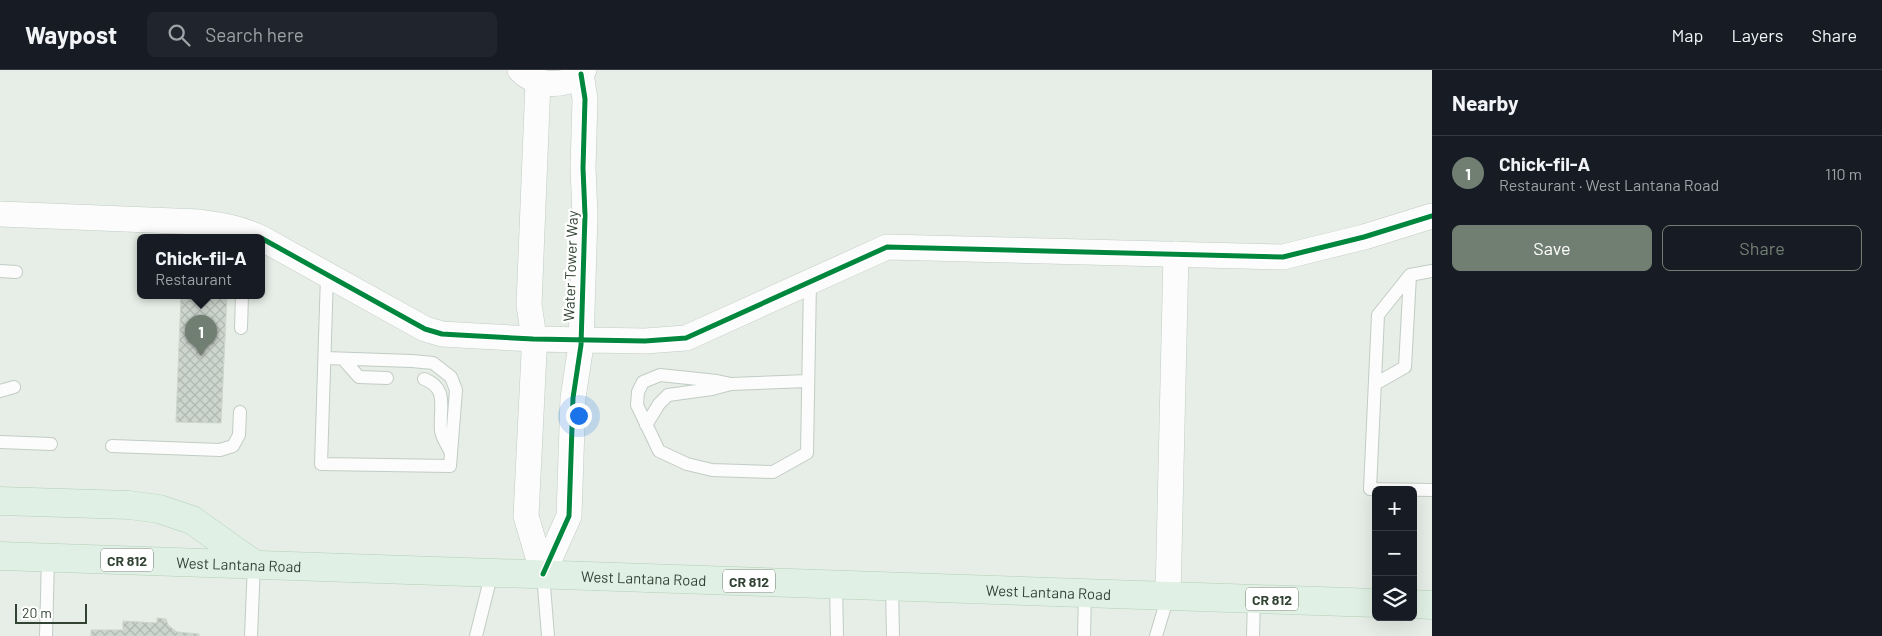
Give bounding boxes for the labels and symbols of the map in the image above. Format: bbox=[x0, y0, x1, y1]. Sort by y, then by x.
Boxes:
street label: Water Tower Way bbox=[559, 210, 581, 322]
pin: 1 bbox=[185, 315, 217, 356]
your location bbox=[566, 403, 592, 429]
road number: CR 812 bbox=[101, 548, 153, 572]
street label: West Lantana Road bbox=[176, 553, 302, 575]
street label: West Lantana Road bbox=[581, 567, 707, 589]
road number: CR 812 bbox=[723, 570, 775, 592]
street label: West Lantana Road bbox=[985, 581, 1111, 603]
road number: CR 812 bbox=[1246, 588, 1298, 610]
scale bar bbox=[15, 601, 88, 624]

